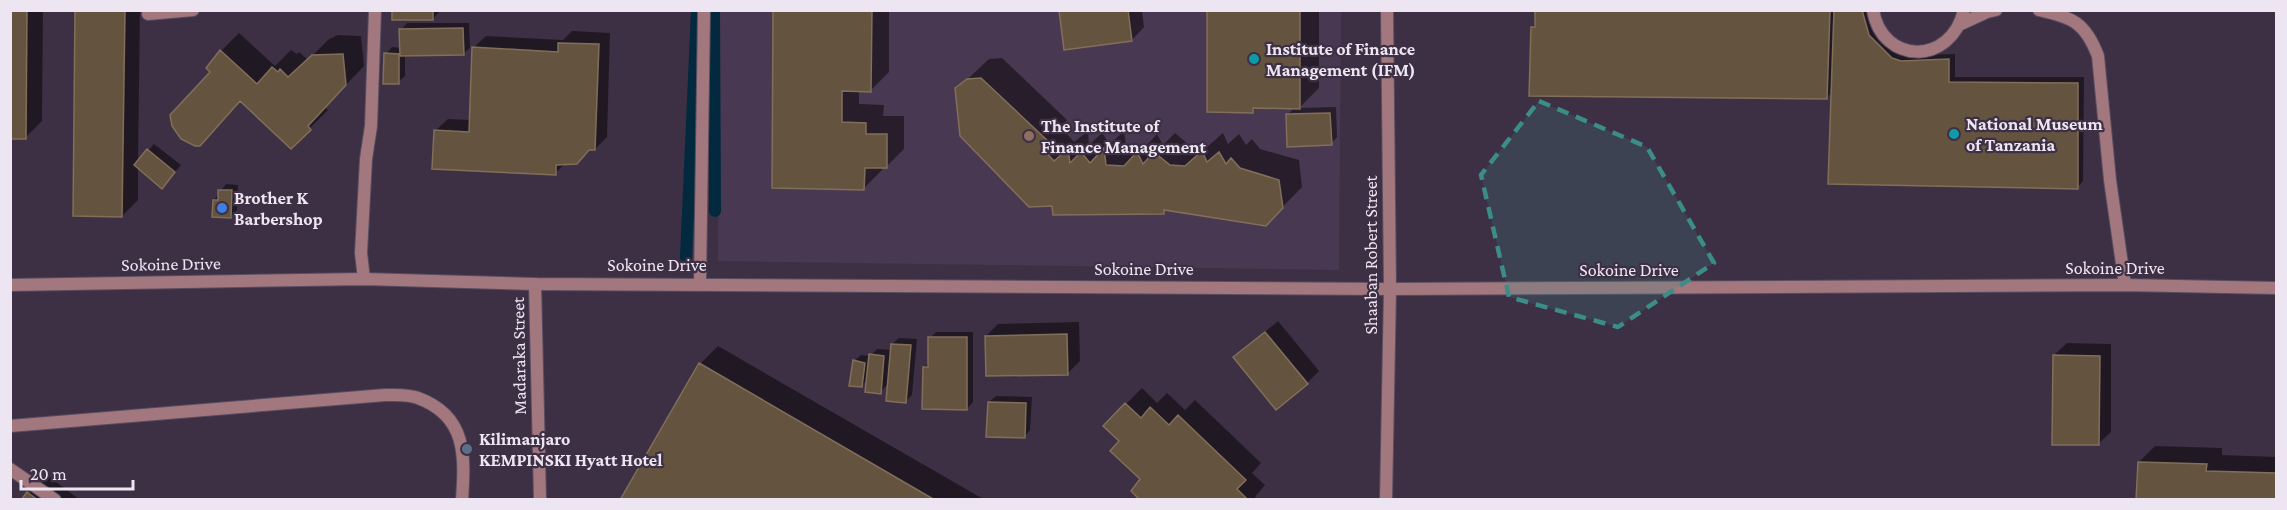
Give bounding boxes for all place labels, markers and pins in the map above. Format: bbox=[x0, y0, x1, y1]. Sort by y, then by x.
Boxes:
place label: Institute of Finance Management (IFM) bbox=[1266, 39, 1416, 81]
marker: Institute of Finance Management (IFM) bbox=[1247, 52, 1261, 66]
place label: National Museum of Tanzania bbox=[1966, 114, 2104, 155]
place label: The Institute of Finance Management bbox=[1041, 116, 1207, 157]
marker: National Museum of Tanzania bbox=[1947, 127, 1961, 141]
marker: The Institute of Finance Management bbox=[1022, 129, 1036, 143]
place label: Brother K Barbershop bbox=[234, 188, 323, 229]
marker: Brother K Barbershop bbox=[215, 201, 229, 215]
place label: Kilimanjaro KEMPINSKI Hyatt Hotel bbox=[479, 429, 662, 470]
marker: Kilimanjaro KEMPINSKI Hyatt Hotel bbox=[460, 442, 474, 456]

